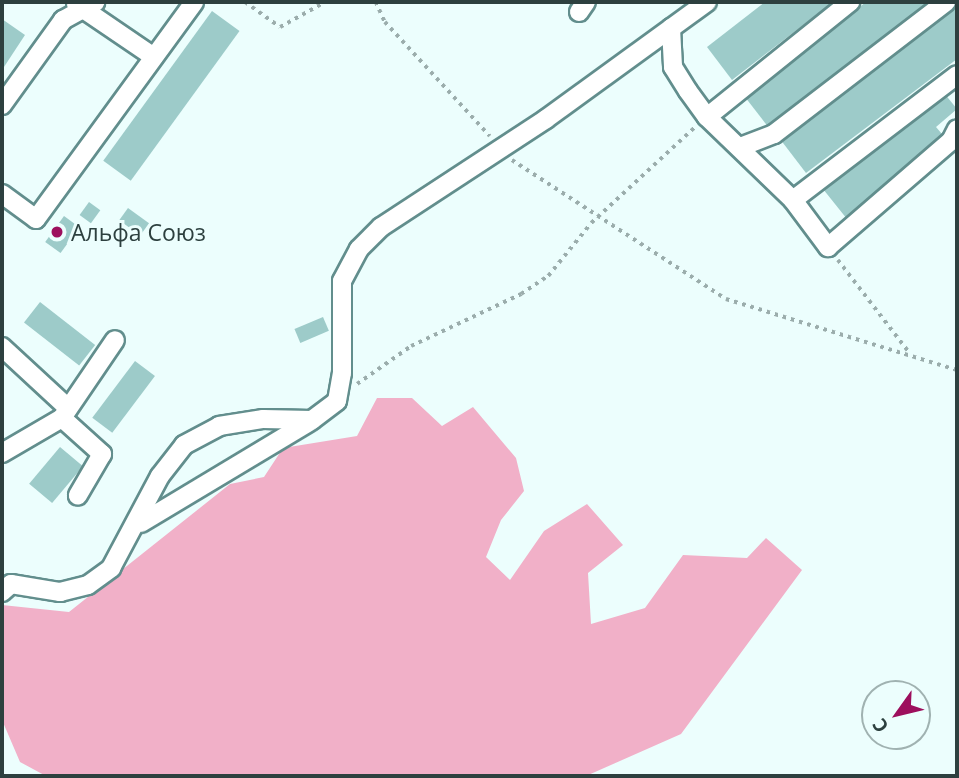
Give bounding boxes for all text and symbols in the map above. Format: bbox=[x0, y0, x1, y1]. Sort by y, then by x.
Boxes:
place label: Альфа Союз bbox=[71, 218, 206, 246]
marker: Альфа Союз bbox=[49, 224, 65, 240]
north arrow bbox=[861, 680, 931, 750]
text: С bbox=[866, 713, 894, 738]

